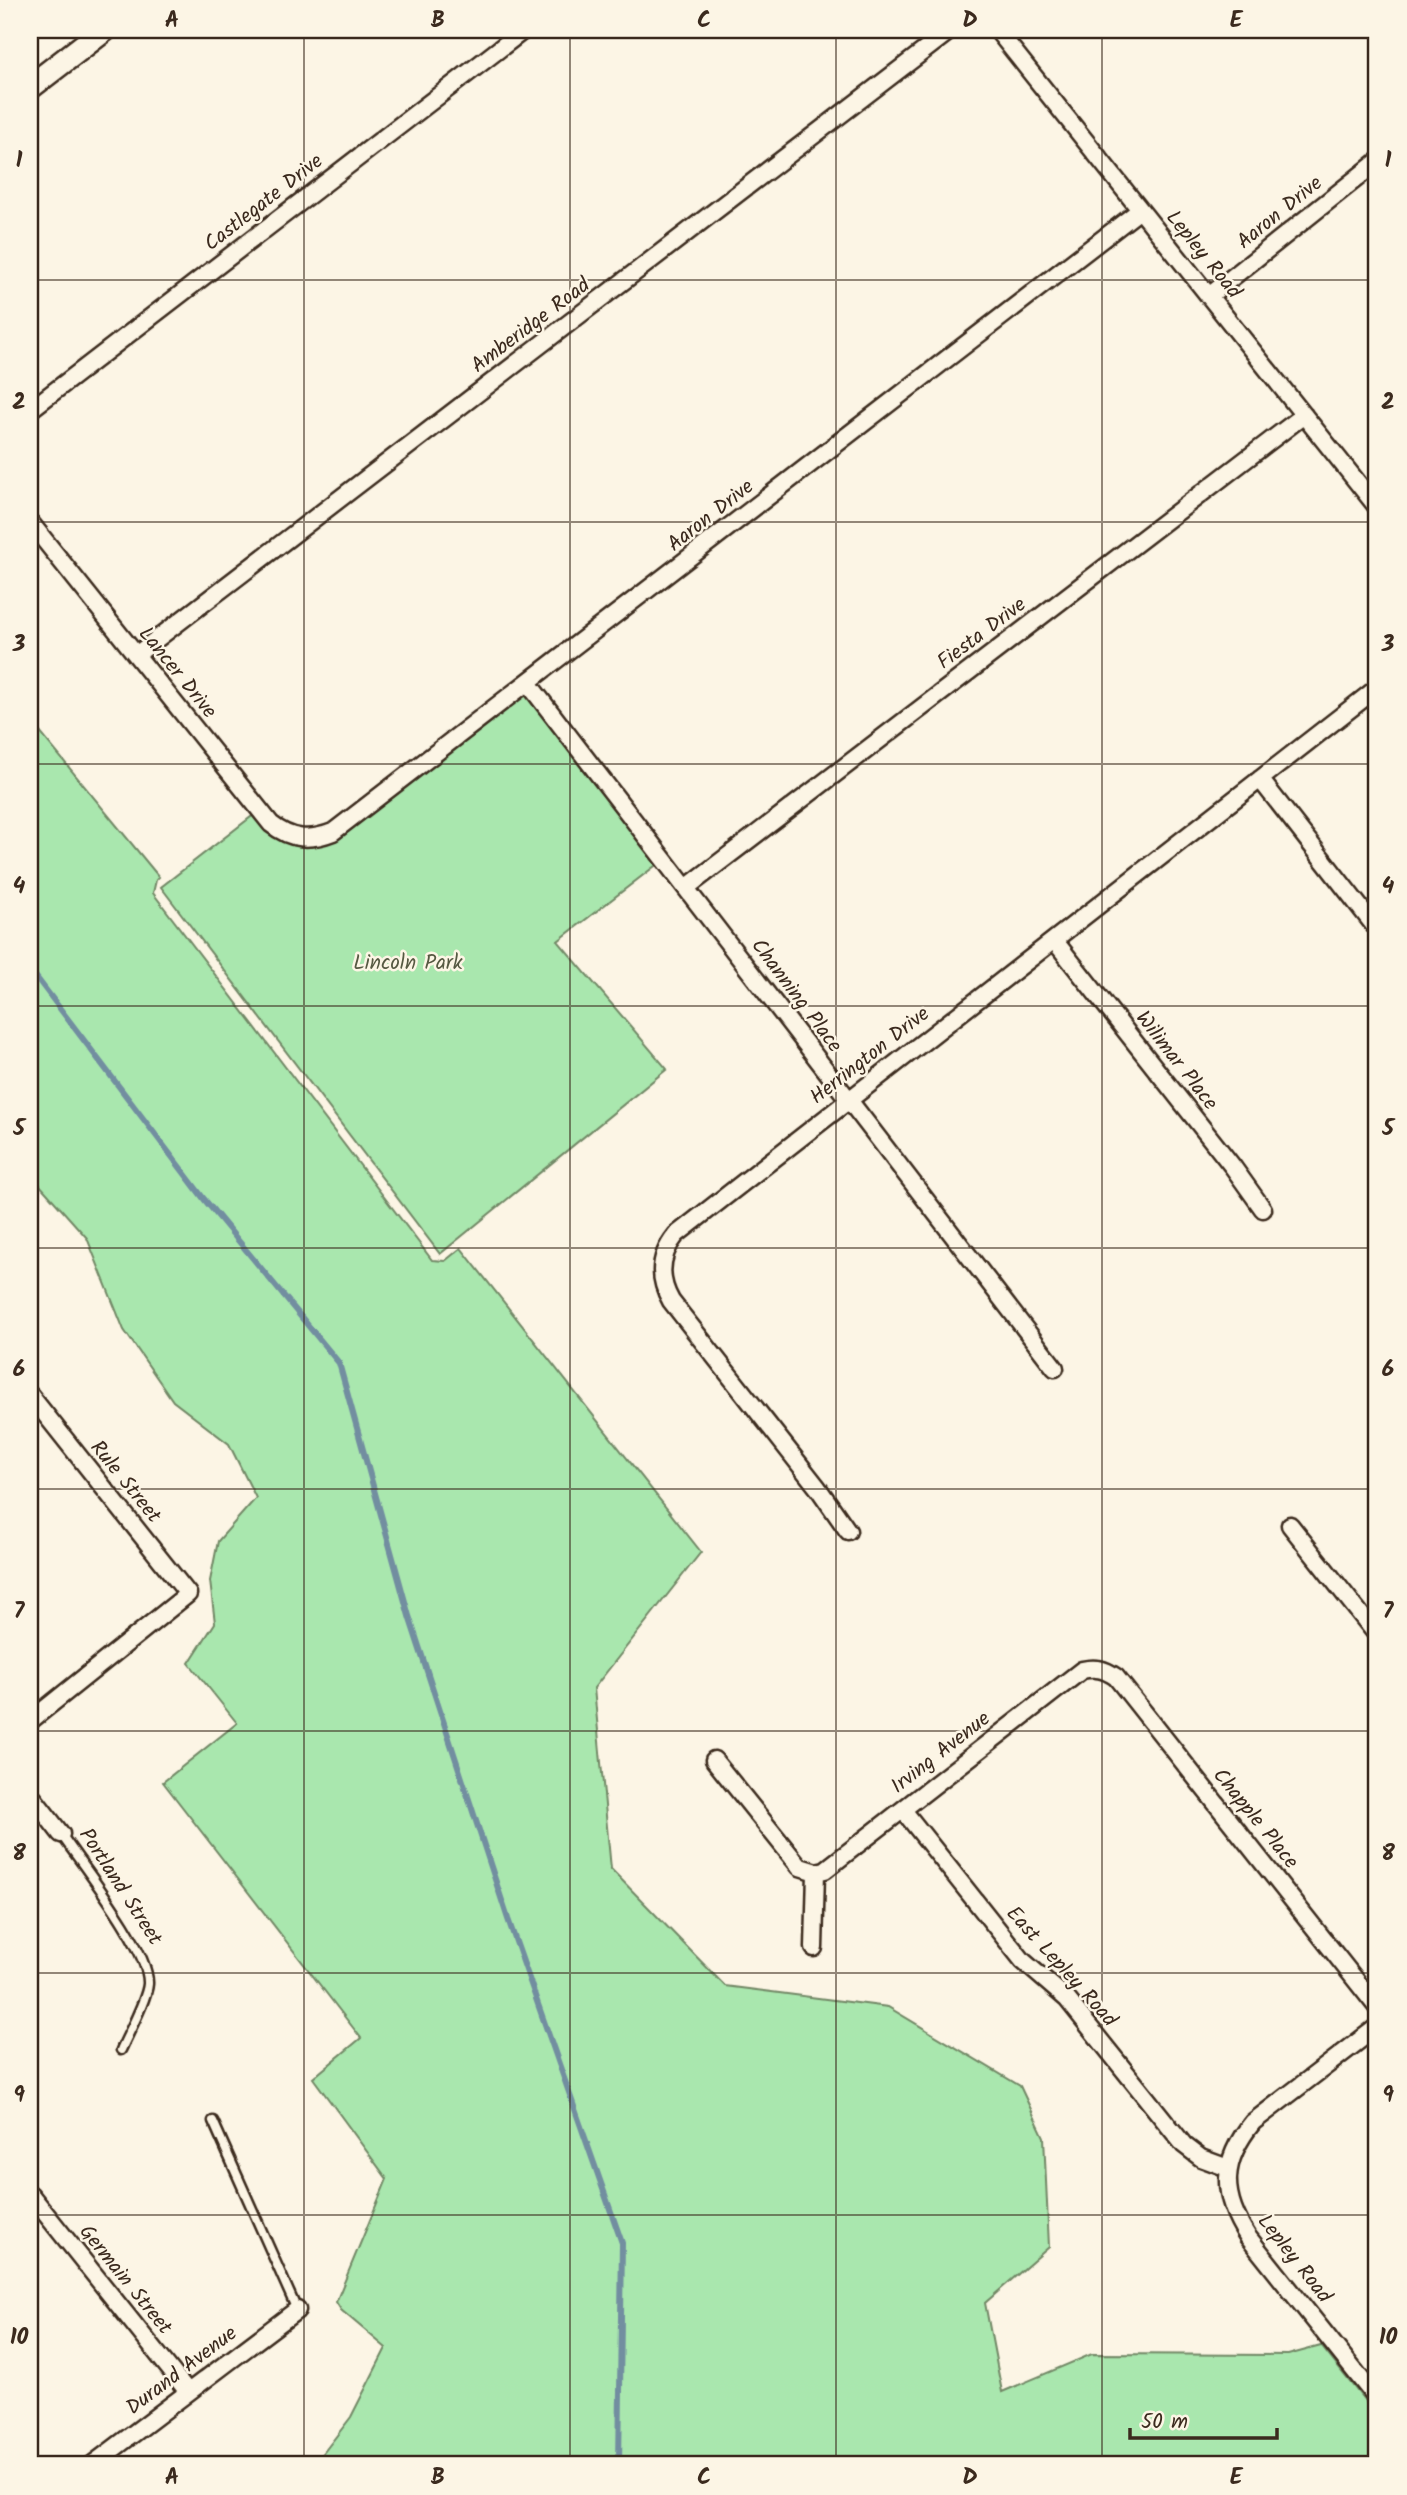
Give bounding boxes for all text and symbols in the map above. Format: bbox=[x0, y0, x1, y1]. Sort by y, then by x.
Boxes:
text: A bbox=[165, 3, 179, 39]
text: B bbox=[431, 3, 445, 39]
text: C bbox=[697, 3, 711, 39]
text: D bbox=[962, 3, 978, 39]
text: E bbox=[1230, 3, 1244, 39]
text: 1 bbox=[16, 143, 23, 179]
text: 1 bbox=[1385, 143, 1392, 179]
street label: Castlegate Drive bbox=[197, 145, 331, 260]
street label: Aaron Drive bbox=[1230, 168, 1331, 258]
street label: Lepley Road bbox=[1157, 203, 1249, 307]
street label: Amberidge Road bbox=[464, 270, 598, 382]
text: 2 bbox=[12, 385, 26, 421]
text: 2 bbox=[1381, 385, 1395, 421]
street label: Aaron Drive bbox=[660, 471, 762, 561]
street label: Fiesta Drive bbox=[930, 589, 1034, 679]
street label: Lancer Drive bbox=[129, 620, 225, 727]
text: 3 bbox=[12, 627, 26, 663]
text: 3 bbox=[1381, 627, 1395, 663]
text: 4 bbox=[13, 869, 26, 905]
text: 4 bbox=[1382, 869, 1395, 905]
street label: Channing Place bbox=[742, 932, 850, 1061]
park label: Lincoln Park bbox=[353, 947, 463, 980]
street label: Herrington Drive bbox=[803, 998, 938, 1114]
street label: Wilimar Place bbox=[1126, 1004, 1226, 1118]
text: 5 bbox=[12, 1111, 27, 1147]
text: 5 bbox=[1381, 1111, 1396, 1147]
text: 6 bbox=[13, 1352, 25, 1388]
text: 6 bbox=[1382, 1352, 1394, 1388]
street label: Rule Street bbox=[81, 1433, 169, 1531]
text: 7 bbox=[14, 1594, 26, 1630]
text: 7 bbox=[1383, 1594, 1395, 1630]
street label: Irving Avenue bbox=[884, 1703, 998, 1803]
street label: Chapple Place bbox=[1204, 1761, 1307, 1877]
street label: Portland Street bbox=[70, 1822, 171, 1953]
text: 8 bbox=[12, 1836, 26, 1872]
text: 8 bbox=[1381, 1836, 1395, 1872]
street label: East Lepley Road bbox=[997, 1899, 1125, 2035]
text: 9 bbox=[13, 2078, 25, 2114]
text: 9 bbox=[1382, 2078, 1394, 2114]
street label: Lepley Road bbox=[1248, 2207, 1340, 2311]
street label: Germain Street bbox=[70, 2218, 180, 2343]
street label: Durand Avenue bbox=[119, 2318, 245, 2424]
text: 10 bbox=[10, 2320, 29, 2356]
text: 10 bbox=[1379, 2320, 1398, 2356]
scale bar bbox=[1130, 2397, 1278, 2441]
text: 50 m bbox=[1141, 2406, 1188, 2439]
text: A bbox=[165, 2460, 179, 2495]
text: B bbox=[431, 2460, 445, 2495]
text: C bbox=[697, 2460, 711, 2495]
text: D bbox=[962, 2460, 978, 2495]
text: E bbox=[1230, 2460, 1244, 2495]

